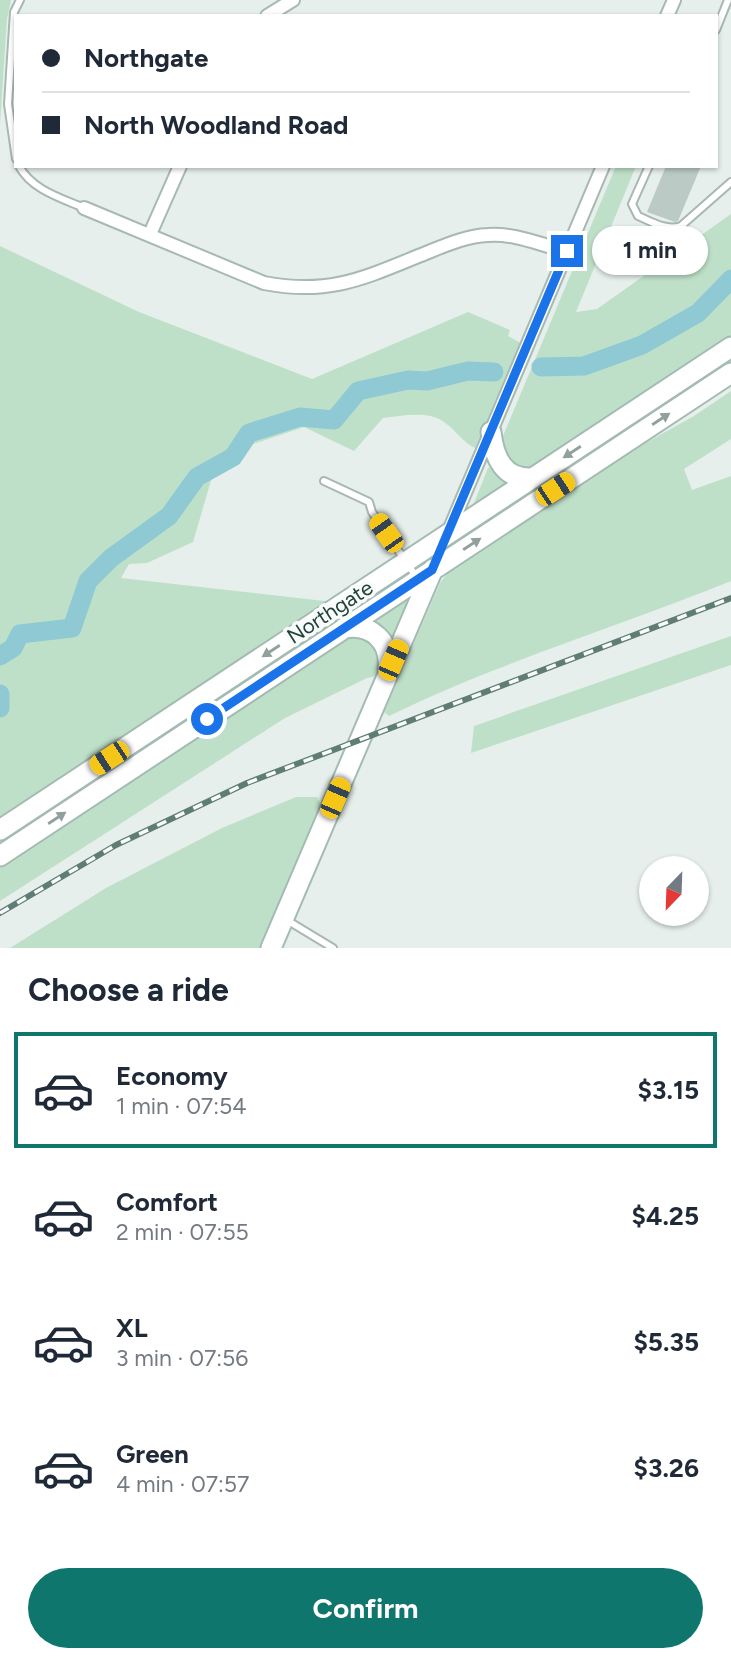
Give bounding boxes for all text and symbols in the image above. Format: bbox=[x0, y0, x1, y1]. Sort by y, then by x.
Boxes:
text: Northgate bbox=[84, 42, 208, 74]
text: North Woodland Road bbox=[84, 109, 349, 141]
callout: 1 min bbox=[592, 226, 707, 276]
route end bbox=[551, 235, 583, 267]
text: 1 min bbox=[623, 236, 677, 264]
one-way arrow bbox=[652, 412, 671, 425]
one-way arrow bbox=[562, 446, 582, 459]
car bbox=[532, 469, 579, 509]
car bbox=[366, 510, 407, 556]
one-way arrow bbox=[462, 538, 481, 551]
street label: Northgate bbox=[282, 575, 377, 649]
car bbox=[376, 637, 411, 683]
one-way arrow bbox=[261, 645, 280, 658]
route start bbox=[191, 703, 223, 735]
car bbox=[86, 738, 133, 778]
car bbox=[318, 775, 353, 821]
one-way arrow bbox=[48, 811, 66, 825]
north arrow bbox=[639, 856, 709, 926]
map controls bbox=[639, 856, 709, 926]
text: Choose a ride bbox=[28, 971, 229, 1009]
icon: car bbox=[32, 1059, 95, 1122]
text: Economy bbox=[116, 1060, 228, 1092]
text: $3.15 bbox=[638, 1074, 699, 1106]
text: 1 min · 07:54 bbox=[116, 1092, 247, 1120]
icon: car bbox=[32, 1185, 95, 1248]
text: Comfort bbox=[116, 1186, 218, 1218]
text: $4.25 bbox=[632, 1200, 699, 1232]
text: 2 min · 07:55 bbox=[116, 1218, 249, 1246]
icon: car bbox=[32, 1311, 95, 1374]
text: XL bbox=[116, 1312, 148, 1344]
text: $5.35 bbox=[633, 1326, 699, 1358]
text: 3 min · 07:56 bbox=[116, 1344, 248, 1372]
icon: car bbox=[32, 1437, 95, 1500]
text: Green bbox=[116, 1438, 189, 1470]
text: $3.26 bbox=[634, 1452, 699, 1484]
text: 4 min · 07:57 bbox=[116, 1470, 249, 1498]
button: Confirm bbox=[28, 1568, 703, 1648]

